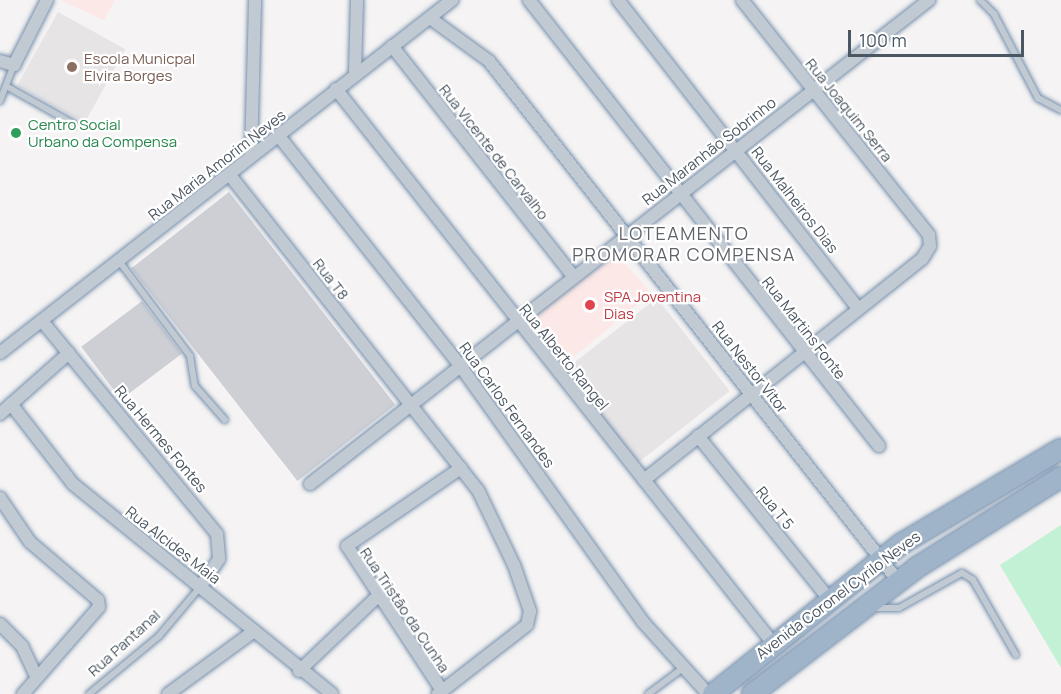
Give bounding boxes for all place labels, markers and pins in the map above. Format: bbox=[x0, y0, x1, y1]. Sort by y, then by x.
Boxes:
place label: Escola Municpal Elvira Borges bbox=[84, 49, 195, 84]
marker: Escola Municpal Elvira Borges bbox=[65, 60, 79, 74]
place label: Centro Social Urbano da Compensa bbox=[28, 115, 177, 150]
marker: Centro Social Urbano da Compensa bbox=[9, 126, 23, 140]
place label: SPA Joventina Dias bbox=[604, 287, 701, 322]
marker: SPA Joventina Dias bbox=[581, 296, 599, 314]

